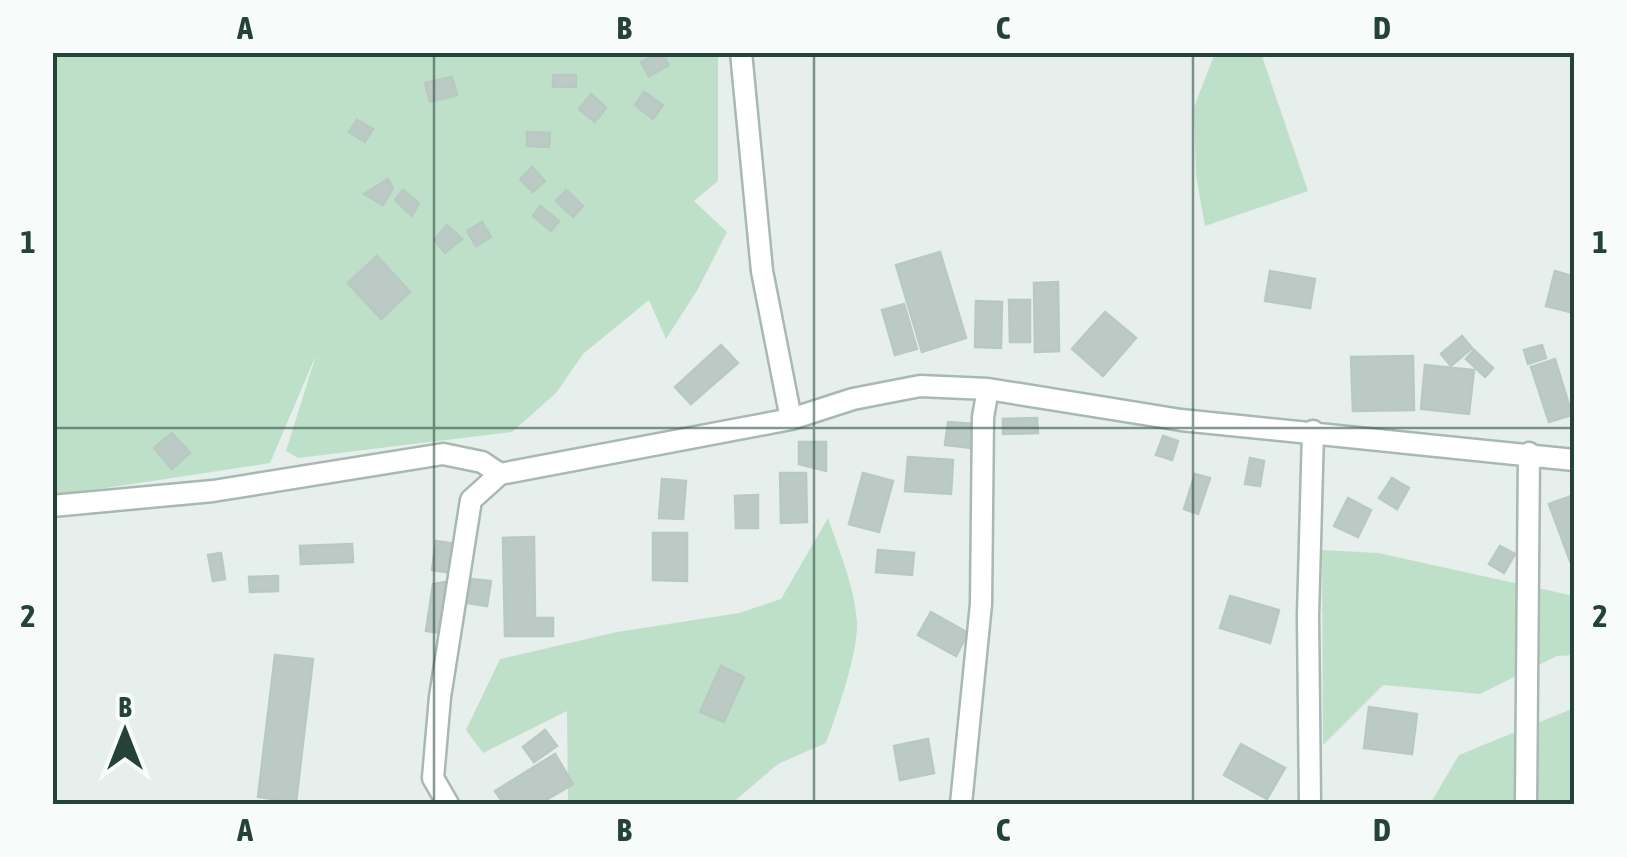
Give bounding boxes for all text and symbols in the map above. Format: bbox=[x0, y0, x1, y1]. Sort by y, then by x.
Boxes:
text: A bbox=[236, 9, 253, 46]
text: B bbox=[616, 9, 632, 46]
text: C bbox=[996, 9, 1011, 46]
text: D bbox=[1373, 9, 1391, 46]
text: 1 bbox=[20, 223, 36, 260]
text: 1 bbox=[1592, 223, 1608, 260]
text: 2 bbox=[20, 597, 36, 634]
text: 2 bbox=[1592, 597, 1608, 634]
north arrow bbox=[75, 682, 175, 782]
text: B bbox=[118, 691, 132, 723]
text: A bbox=[236, 811, 253, 848]
text: B bbox=[616, 811, 632, 848]
text: C bbox=[996, 811, 1011, 848]
text: D bbox=[1373, 811, 1391, 848]

